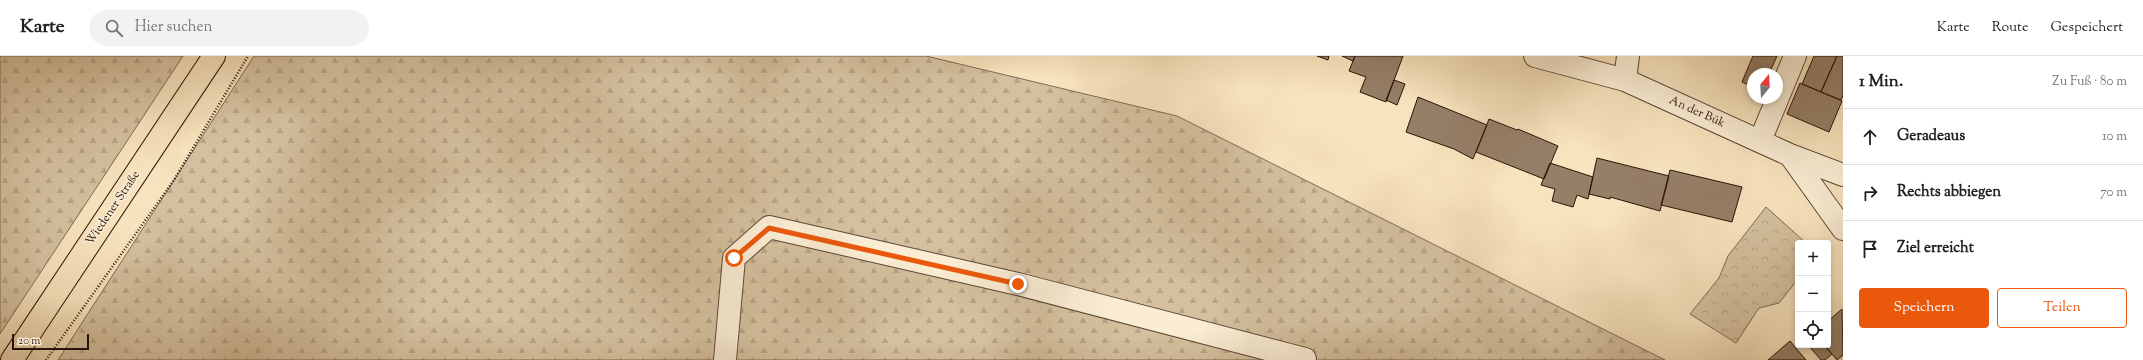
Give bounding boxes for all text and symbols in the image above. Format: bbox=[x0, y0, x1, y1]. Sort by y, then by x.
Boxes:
search box bbox=[89, 10, 369, 46]
text: Karte bbox=[20, 14, 65, 41]
icon: search bbox=[103, 17, 125, 39]
text: Hier suchen bbox=[135, 17, 212, 38]
text: Karte bbox=[1937, 18, 1970, 38]
text: Route bbox=[1992, 18, 2028, 38]
text: Gespeichert bbox=[2050, 18, 2123, 38]
north arrow bbox=[1747, 68, 1783, 104]
text: 1 Min. bbox=[1859, 70, 1903, 94]
text: Zu Fuß · 80 m bbox=[2052, 73, 2127, 91]
street label: An der Bük bbox=[1666, 92, 1728, 133]
icon: ahead bbox=[1859, 126, 1881, 148]
text: Geradeaus bbox=[1897, 126, 1965, 147]
text: 10 m bbox=[2102, 128, 2127, 146]
street label: Wiedener Straße bbox=[81, 167, 145, 249]
icon: right bbox=[1859, 182, 1881, 204]
text: Rechts abbiegen bbox=[1897, 182, 2001, 203]
text: 70 m bbox=[2100, 184, 2127, 202]
icon: arrive bbox=[1859, 238, 1881, 260]
text: Ziel erreicht bbox=[1897, 238, 1974, 259]
map controls bbox=[1795, 240, 1831, 348]
button: + bbox=[1795, 240, 1831, 276]
route start bbox=[725, 249, 743, 267]
route end bbox=[1009, 275, 1027, 293]
button: − bbox=[1795, 276, 1831, 312]
button: Speichern bbox=[1859, 288, 1989, 328]
button: Teilen bbox=[1997, 288, 2127, 328]
button: locate bbox=[1795, 312, 1831, 348]
scale bar bbox=[12, 332, 89, 351]
text: 20 m bbox=[18, 333, 40, 349]

